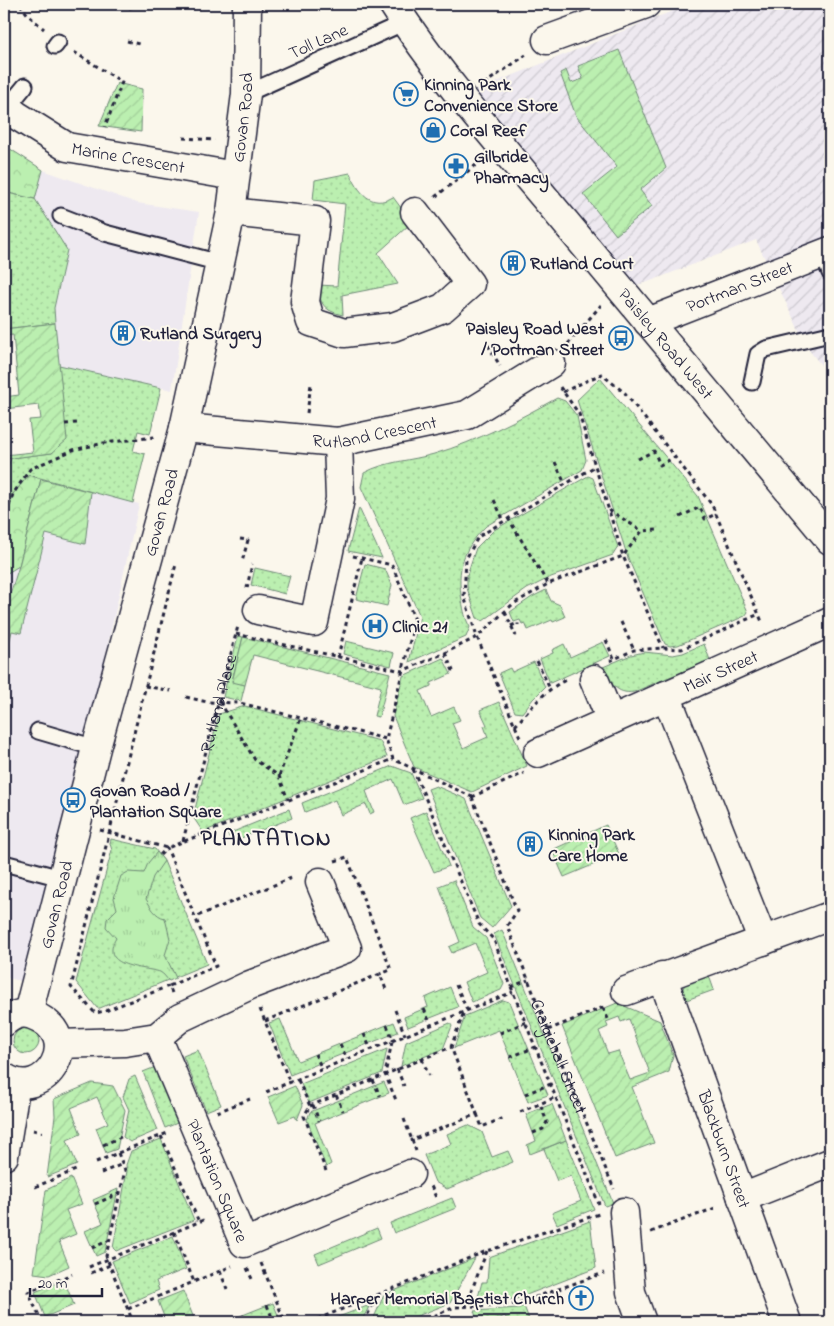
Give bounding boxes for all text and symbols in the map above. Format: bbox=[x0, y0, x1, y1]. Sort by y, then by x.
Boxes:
street label: Toll Lane bbox=[285, 18, 353, 67]
street label: Govan Road bbox=[226, 72, 261, 164]
place label: Kinning Park Convenience Store bbox=[424, 73, 559, 120]
supermarket icon: Kinning Park Convenience Store bbox=[393, 81, 419, 107]
shop icon: Coral Reef bbox=[420, 117, 446, 143]
place label: Coral Reef bbox=[450, 119, 527, 145]
street label: Marine Crescent bbox=[69, 137, 187, 182]
place label: Gilbride Pharmacy bbox=[474, 145, 549, 193]
pharmacy icon: Gilbride Pharmacy bbox=[443, 153, 469, 179]
building icon: Rutland Court bbox=[500, 250, 526, 276]
place label: Rutland Court bbox=[530, 252, 635, 278]
street label: Portman Street bbox=[683, 256, 797, 321]
street label: Paisley Road West bbox=[610, 283, 719, 406]
place label: Paisley Road West / Portman Street bbox=[466, 317, 605, 364]
building icon: Rutland Surgery bbox=[110, 320, 136, 346]
place label: Rutland Surgery bbox=[140, 322, 262, 349]
bus stop icon: Paisley Road West / Portman Street bbox=[608, 325, 634, 351]
street label: Rutland Crescent bbox=[311, 411, 439, 457]
street label: Govan Road bbox=[138, 466, 187, 560]
hospital icon: Clinic 21 bbox=[362, 613, 388, 639]
place label: Clinic 21 bbox=[392, 615, 448, 641]
street label: Mair Street bbox=[680, 645, 763, 701]
street label: Rutland Place bbox=[195, 651, 245, 756]
place label: Govan Road / Plantation Square bbox=[90, 779, 222, 826]
bus stop icon: Govan Road / Plantation Square bbox=[60, 787, 86, 813]
place label: Kinning Park Care Home bbox=[548, 823, 636, 870]
district label: PLANTATION bbox=[200, 824, 332, 856]
building icon: Kinning Park Care Home bbox=[517, 831, 543, 857]
street label: Govan Road bbox=[34, 858, 82, 952]
street label: Craigiehall Street bbox=[522, 996, 593, 1119]
street label: Blackburn Street bbox=[689, 1086, 756, 1212]
street label: Plantation Square bbox=[178, 1116, 254, 1248]
scale bar bbox=[30, 1266, 102, 1298]
text: 20 m bbox=[38, 1273, 68, 1295]
church icon: Harper Memorial Baptist Church bbox=[568, 1285, 594, 1311]
place label: Harper Memorial Baptist Church bbox=[331, 1287, 564, 1313]

